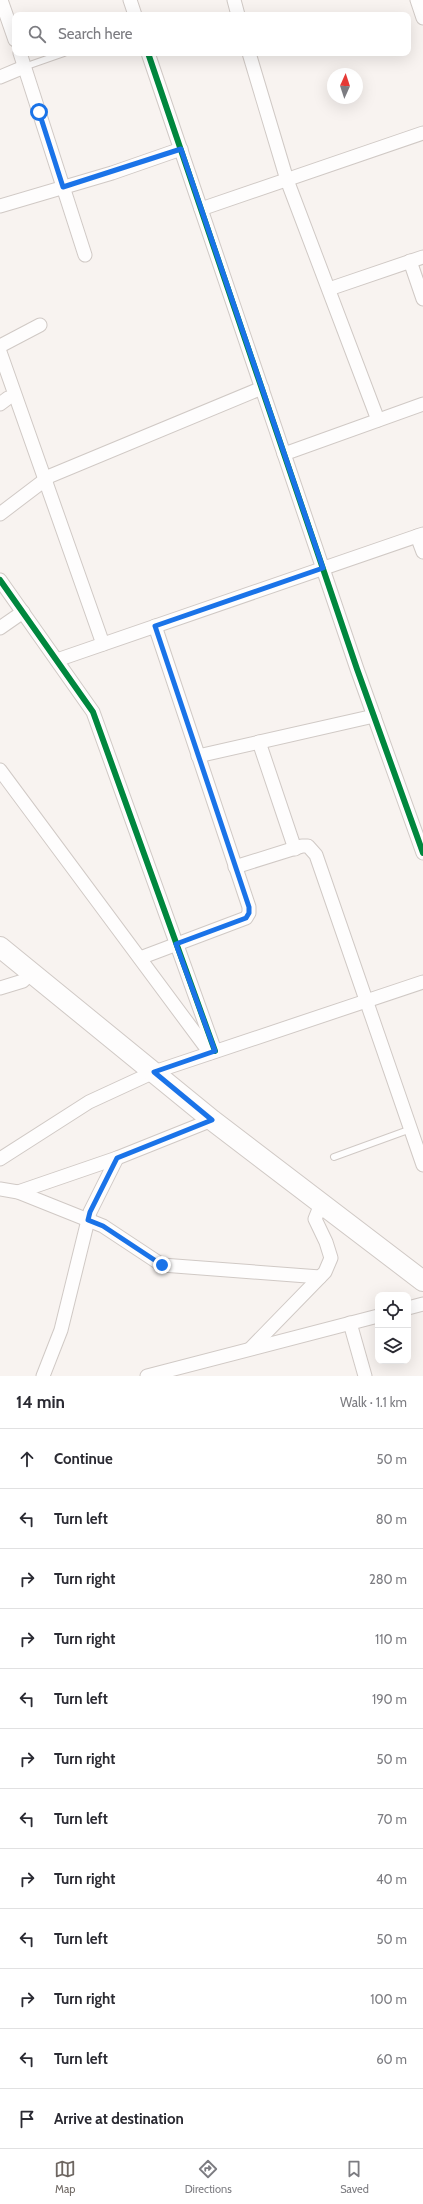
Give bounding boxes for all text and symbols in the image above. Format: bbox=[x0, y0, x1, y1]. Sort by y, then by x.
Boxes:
search box bbox=[12, 12, 411, 56]
icon: search bbox=[26, 23, 48, 45]
text: Search here bbox=[58, 25, 133, 43]
north arrow bbox=[327, 68, 363, 104]
route start bbox=[30, 103, 48, 121]
route end bbox=[153, 1256, 171, 1274]
map controls bbox=[375, 1292, 411, 1364]
button: locate bbox=[375, 1292, 411, 1328]
button: layers bbox=[375, 1328, 411, 1364]
text: 14 min bbox=[16, 1392, 65, 1412]
text: Walk · 1.1 km bbox=[340, 1394, 407, 1410]
icon: ahead bbox=[16, 1448, 38, 1470]
text: Continue bbox=[54, 1450, 113, 1468]
text: 50 m bbox=[377, 1451, 407, 1467]
icon: left bbox=[16, 1508, 38, 1530]
text: Turn left bbox=[54, 1510, 108, 1528]
text: 80 m bbox=[376, 1511, 407, 1527]
icon: right bbox=[16, 1568, 38, 1590]
text: Turn right bbox=[54, 1570, 115, 1588]
text: 280 m bbox=[369, 1571, 407, 1587]
icon: right bbox=[16, 1628, 38, 1650]
text: Turn right bbox=[54, 1630, 115, 1648]
text: 110 m bbox=[375, 1631, 407, 1647]
icon: left bbox=[16, 1688, 38, 1710]
text: Turn left bbox=[54, 1690, 108, 1708]
text: 190 m bbox=[372, 1691, 407, 1707]
icon: right bbox=[16, 1748, 38, 1770]
text: Turn right bbox=[54, 1750, 115, 1768]
text: 50 m bbox=[377, 1751, 407, 1767]
icon: left bbox=[16, 1808, 38, 1830]
text: Turn left bbox=[54, 1810, 108, 1828]
text: 70 m bbox=[377, 1811, 407, 1827]
icon: right bbox=[16, 1868, 38, 1890]
text: Turn right bbox=[54, 1870, 115, 1888]
text: 40 m bbox=[376, 1871, 407, 1887]
icon: left bbox=[16, 1928, 38, 1950]
text: Turn left bbox=[54, 1930, 108, 1948]
text: 50 m bbox=[377, 1931, 407, 1947]
icon: right bbox=[16, 1988, 38, 2010]
text: Turn right bbox=[54, 1990, 115, 2008]
text: 100 m bbox=[370, 1991, 407, 2007]
icon: left bbox=[16, 2048, 38, 2070]
text: Turn left bbox=[54, 2050, 108, 2068]
text: 60 m bbox=[376, 2051, 407, 2067]
icon: arrive bbox=[16, 2108, 38, 2130]
text: Arrive at destination bbox=[54, 2110, 184, 2128]
tab: Map bbox=[54, 2158, 76, 2196]
tab: Directions bbox=[185, 2158, 232, 2196]
tab: Saved bbox=[340, 2158, 369, 2196]

